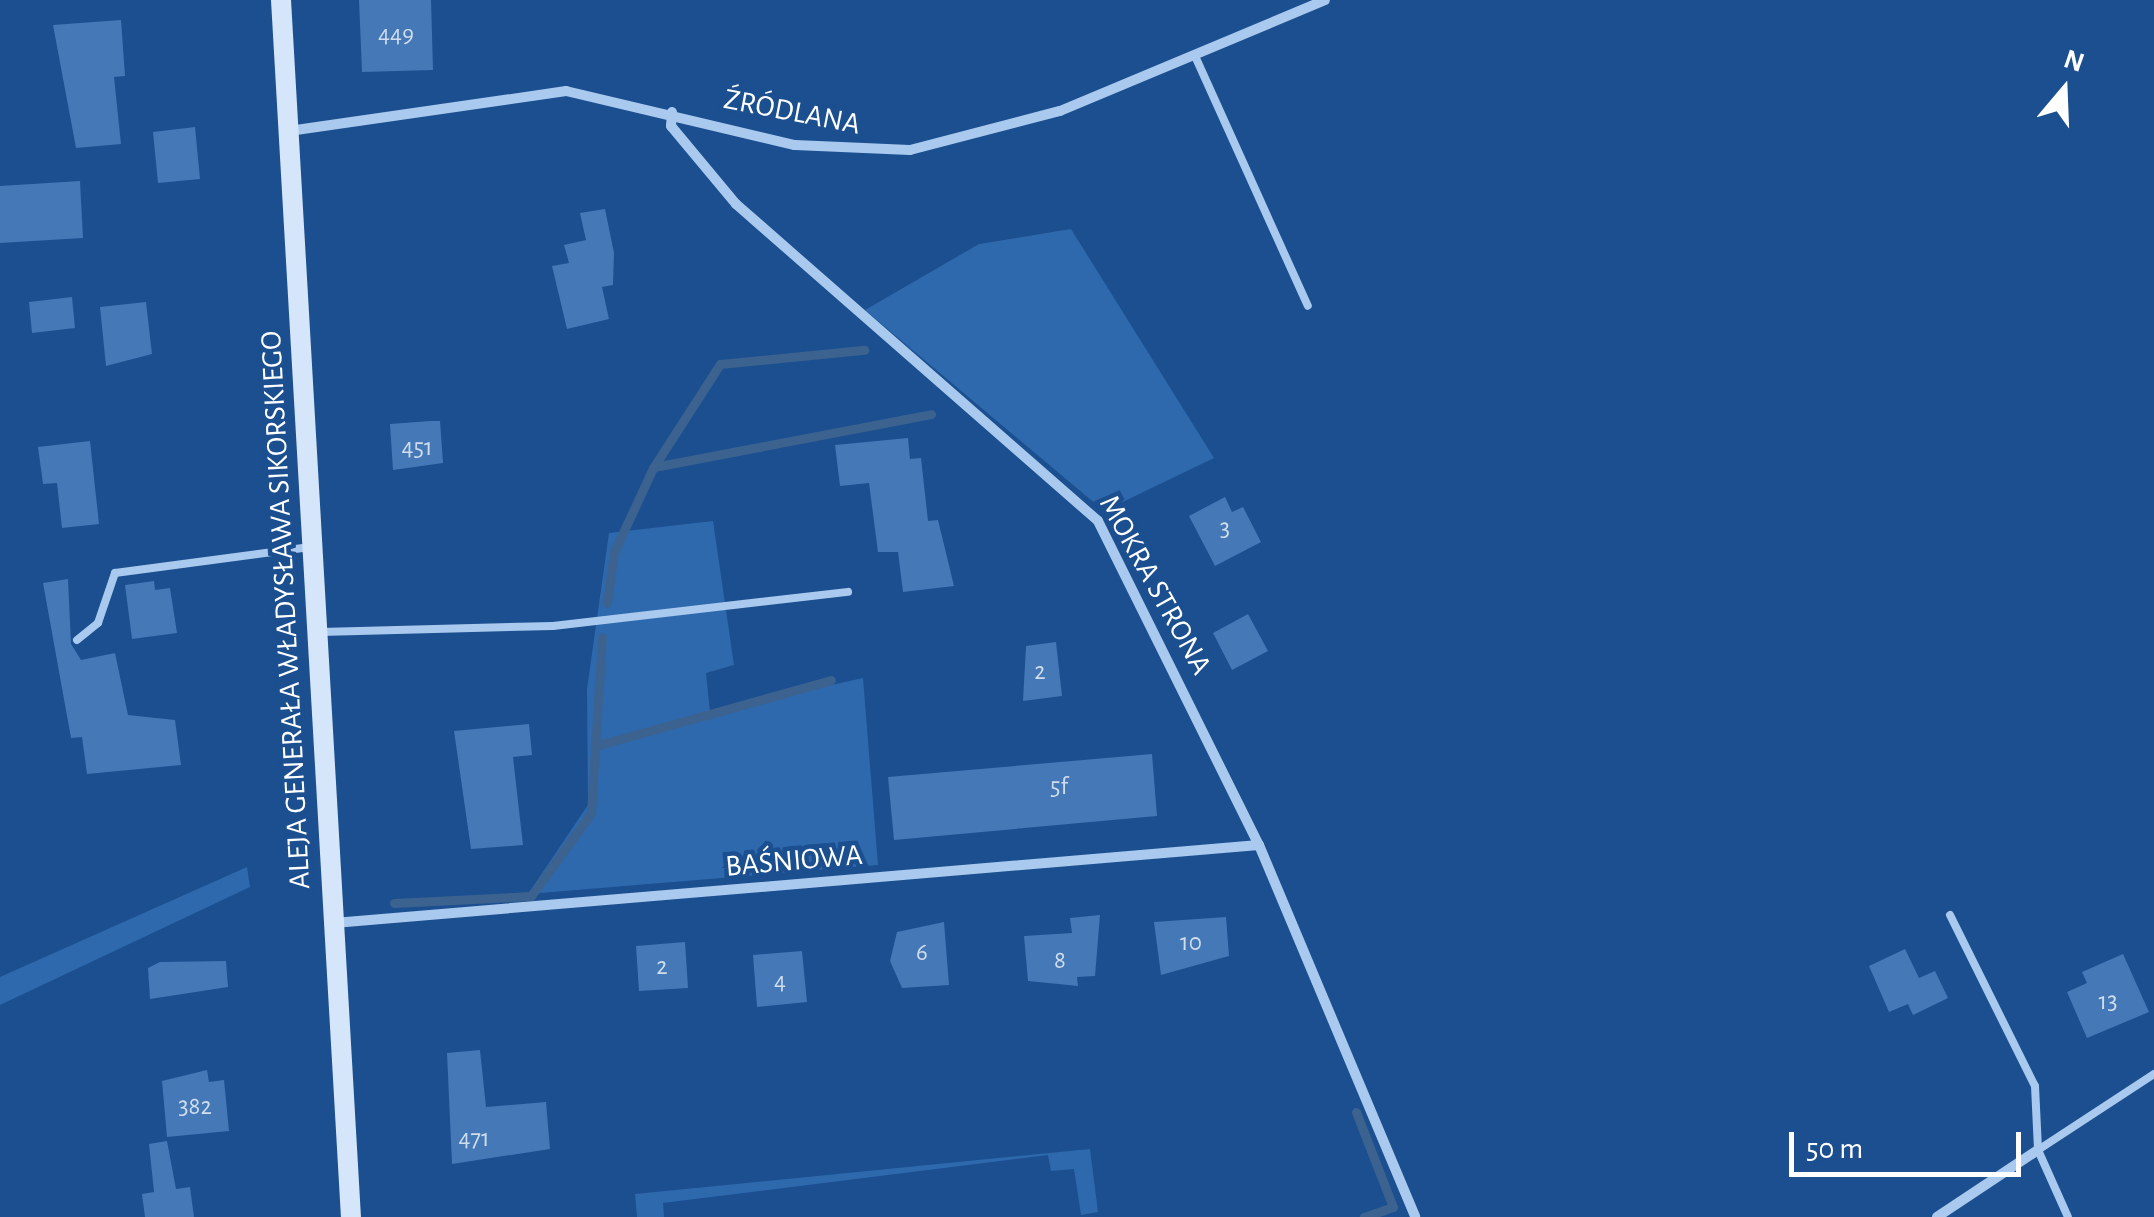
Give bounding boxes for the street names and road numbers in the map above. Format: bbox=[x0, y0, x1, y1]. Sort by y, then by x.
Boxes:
street label: ŹRÓDLANA bbox=[721, 81, 863, 143]
street label: ALEJA GENERAŁA WŁADYSŁAWA SIKORSKIEGO bbox=[253, 330, 319, 890]
street label: MOKRA STRONA bbox=[1091, 489, 1219, 681]
street label: BAŚNIOWA bbox=[724, 837, 864, 885]

